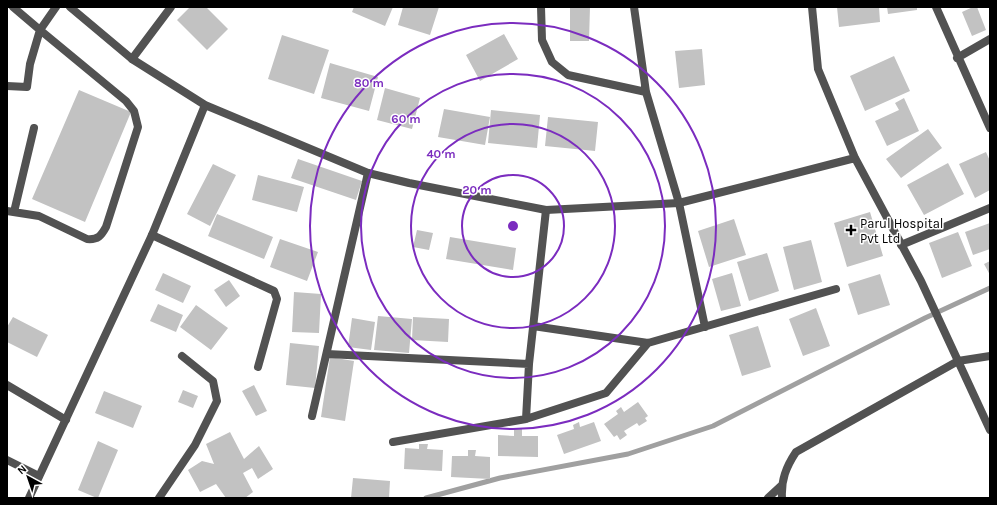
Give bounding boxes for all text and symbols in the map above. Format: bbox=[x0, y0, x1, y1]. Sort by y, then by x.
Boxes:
text: 80 m bbox=[354, 76, 384, 90]
text: 60 m bbox=[391, 112, 421, 126]
text: 40 m bbox=[426, 147, 456, 161]
text: 20 m bbox=[462, 183, 492, 197]
place label: Parul Hospital Pvt Ltd bbox=[860, 216, 943, 246]
centre of rings bbox=[506, 219, 520, 233]
marker: Parul Hospital Pvt Ltd bbox=[845, 224, 857, 236]
north arrow bbox=[8, 457, 48, 497]
text: N bbox=[15, 462, 29, 477]

